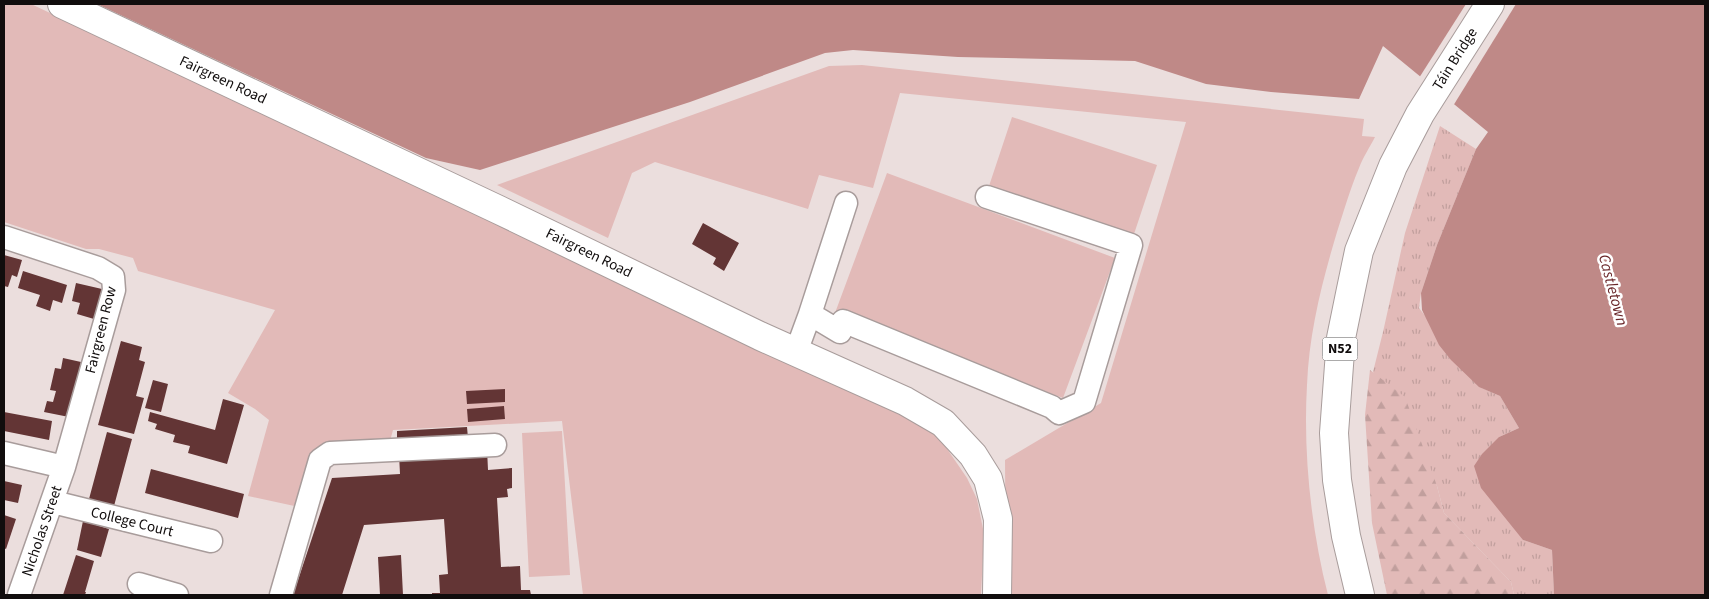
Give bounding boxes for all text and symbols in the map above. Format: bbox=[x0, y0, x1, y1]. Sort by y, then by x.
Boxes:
street label: Táin Bridge bbox=[1427, 24, 1483, 94]
street label: Fairgreen Road bbox=[176, 51, 270, 109]
street label: Fairgreen Road bbox=[542, 223, 636, 283]
water label: Castletown bbox=[1593, 252, 1633, 328]
street label: Fairgreen Row bbox=[80, 284, 122, 376]
road number: N52 bbox=[1322, 338, 1358, 360]
street label: Nicholas Street bbox=[17, 483, 67, 579]
street label: College Court bbox=[88, 502, 176, 542]

